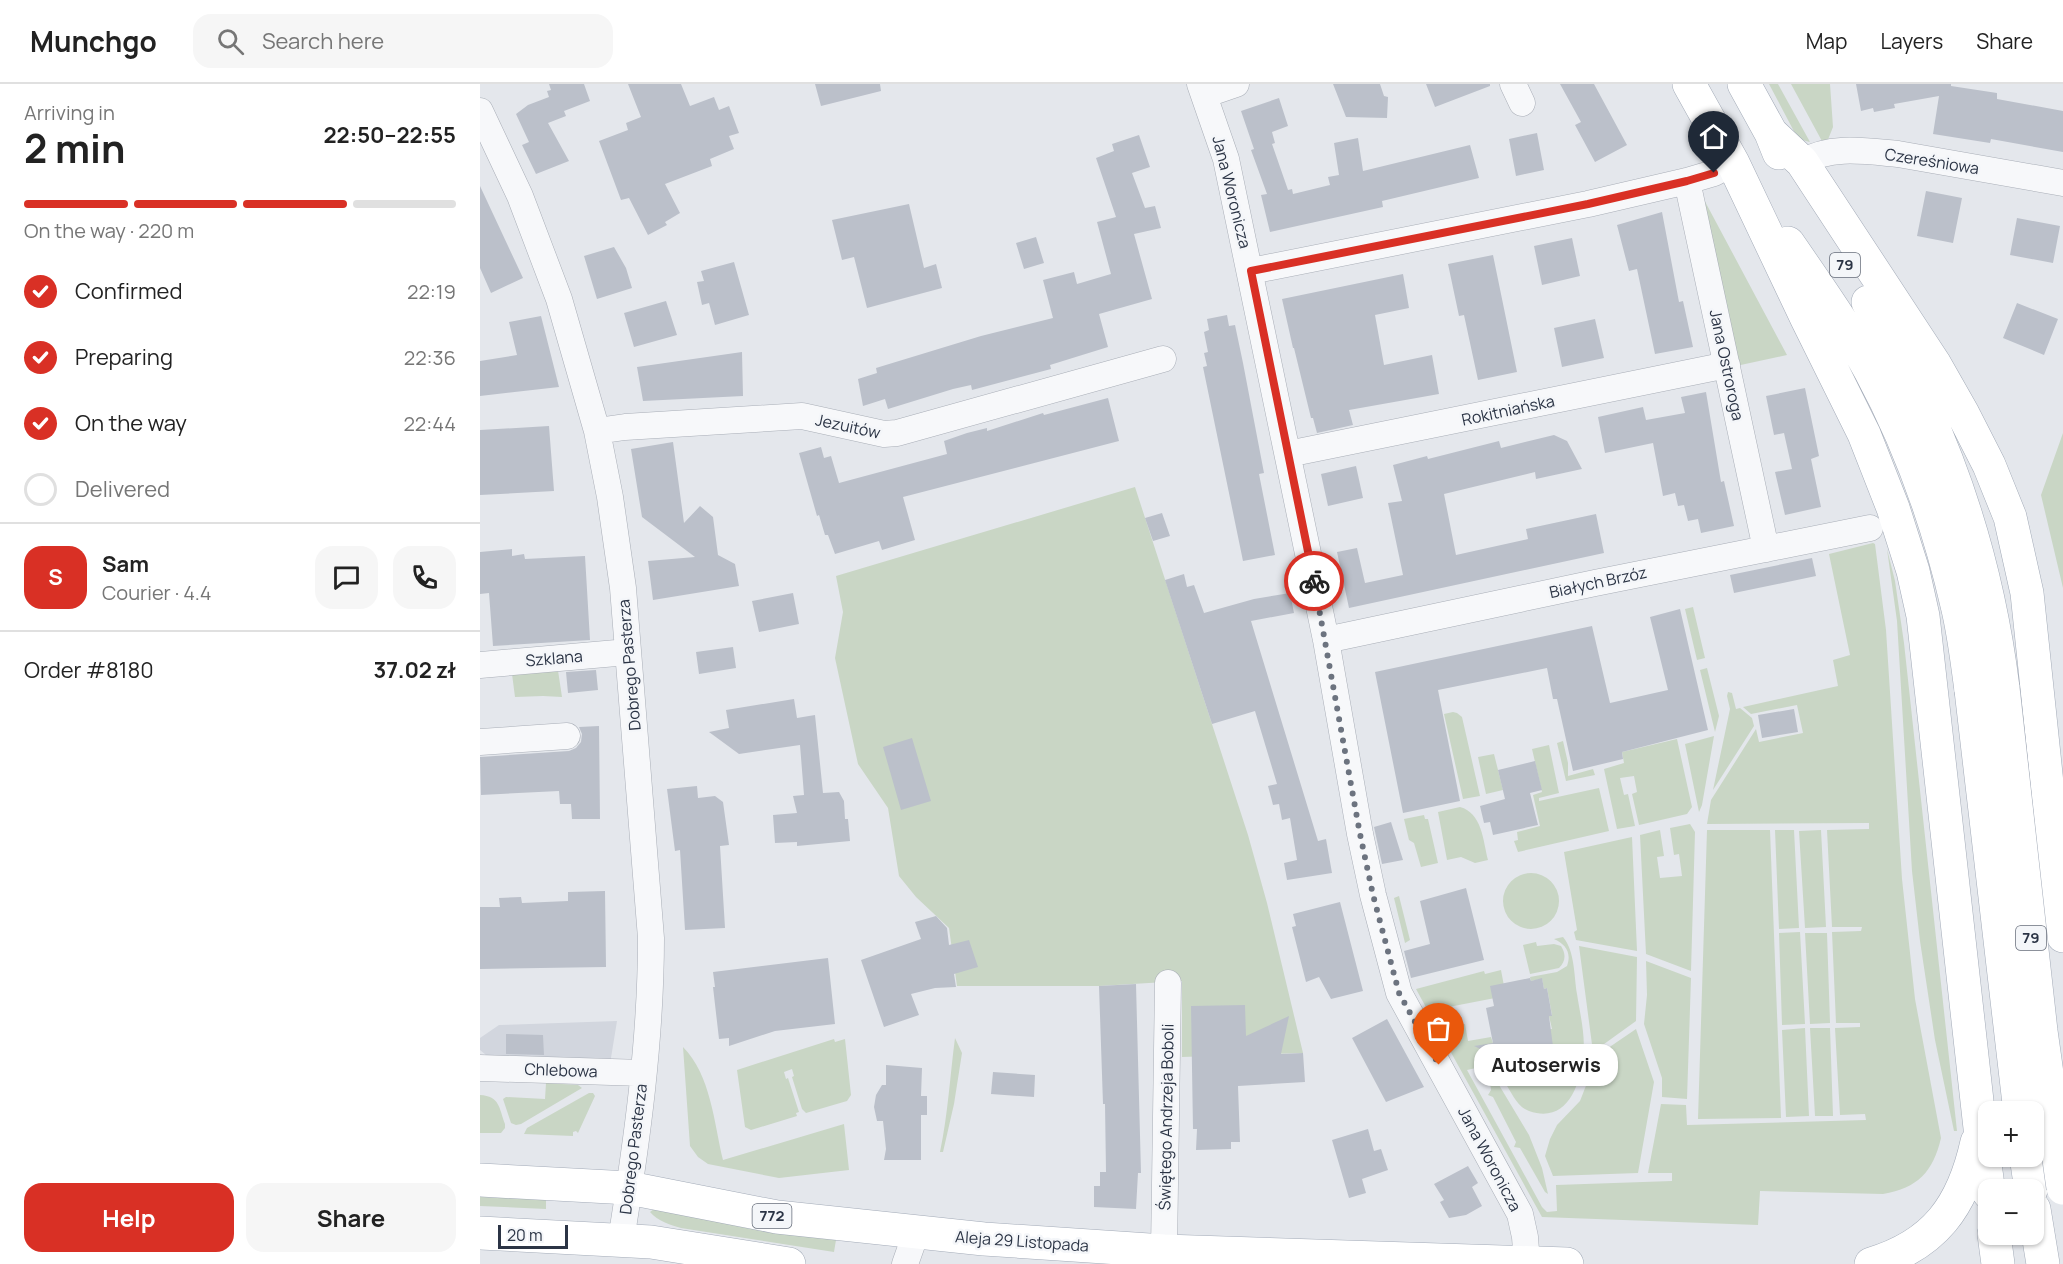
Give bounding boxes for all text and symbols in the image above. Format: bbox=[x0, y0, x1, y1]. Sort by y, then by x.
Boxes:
search box bbox=[193, 14, 613, 68]
text: Munchgo bbox=[30, 22, 157, 60]
icon: search bbox=[214, 25, 247, 58]
text: Search here bbox=[262, 26, 384, 56]
text: Map bbox=[1806, 27, 1847, 55]
text: Layers bbox=[1880, 27, 1943, 55]
text: Share bbox=[1976, 27, 2033, 55]
text: Arriving in bbox=[24, 99, 115, 126]
pin bbox=[1688, 111, 1739, 173]
text: 22:50–22:55 bbox=[323, 120, 456, 150]
icon: home bbox=[1697, 120, 1730, 153]
text: 2 min bbox=[24, 121, 125, 175]
street label: Jana Woronicza bbox=[1207, 133, 1257, 251]
street label: Czereśniowa bbox=[1883, 143, 1981, 179]
text: On the way · 220 m bbox=[24, 217, 194, 244]
road number: 79 bbox=[1830, 253, 1860, 277]
icon: check bbox=[24, 275, 57, 308]
text: Confirmed bbox=[75, 276, 183, 306]
text: 22:19 bbox=[407, 278, 456, 305]
street label: Jana Ostroroga bbox=[1705, 308, 1749, 422]
icon: check bbox=[24, 341, 57, 374]
text: Preparing bbox=[75, 342, 173, 372]
text: 22:36 bbox=[404, 344, 456, 371]
street label: Rokitniańska bbox=[1459, 389, 1557, 431]
icon: check bbox=[24, 407, 57, 440]
text: On the way bbox=[75, 408, 187, 438]
street label: Jezuitów bbox=[813, 408, 883, 444]
text: 22:44 bbox=[403, 410, 456, 437]
text: Delivered bbox=[75, 474, 170, 504]
button: chat bbox=[315, 546, 378, 609]
button: phone bbox=[393, 546, 456, 609]
text: Sam bbox=[102, 549, 149, 579]
courier bbox=[1284, 551, 1344, 611]
street label: Białych Brzóz bbox=[1547, 561, 1649, 603]
text: S bbox=[48, 562, 63, 592]
icon: bike bbox=[1298, 565, 1331, 598]
text: Courier · 4.4 bbox=[102, 579, 212, 606]
street label: Dobrego Pasterza bbox=[612, 599, 646, 731]
street label: Szklana bbox=[525, 645, 583, 671]
text: Order #8180 bbox=[24, 655, 154, 685]
text: 37.02 zł bbox=[374, 655, 456, 685]
road number: 79 bbox=[2016, 926, 2046, 950]
pin bbox=[1413, 1003, 1464, 1065]
icon: bag bbox=[1422, 1012, 1455, 1045]
street label: Świętego Andrzeja Boboli bbox=[1153, 1024, 1179, 1210]
callout: Autoserwis bbox=[1475, 1044, 1619, 1086]
text: Autoserwis bbox=[1491, 1051, 1601, 1078]
street label: Chlebowa bbox=[524, 1058, 598, 1082]
street label: Dobrego Pasterza bbox=[614, 1082, 652, 1216]
map controls bbox=[1978, 1101, 2044, 1245]
button: + bbox=[1978, 1101, 2044, 1167]
street label: Jana Woronicza bbox=[1453, 1103, 1527, 1215]
button: − bbox=[1978, 1179, 2044, 1245]
button: Help bbox=[24, 1183, 234, 1252]
button: Share bbox=[246, 1183, 456, 1252]
road number: 772 bbox=[752, 1204, 792, 1228]
scale bar bbox=[498, 1222, 568, 1250]
text: 20 m bbox=[507, 1224, 543, 1246]
street label: Aleja 29 Listopada bbox=[954, 1225, 1090, 1257]

